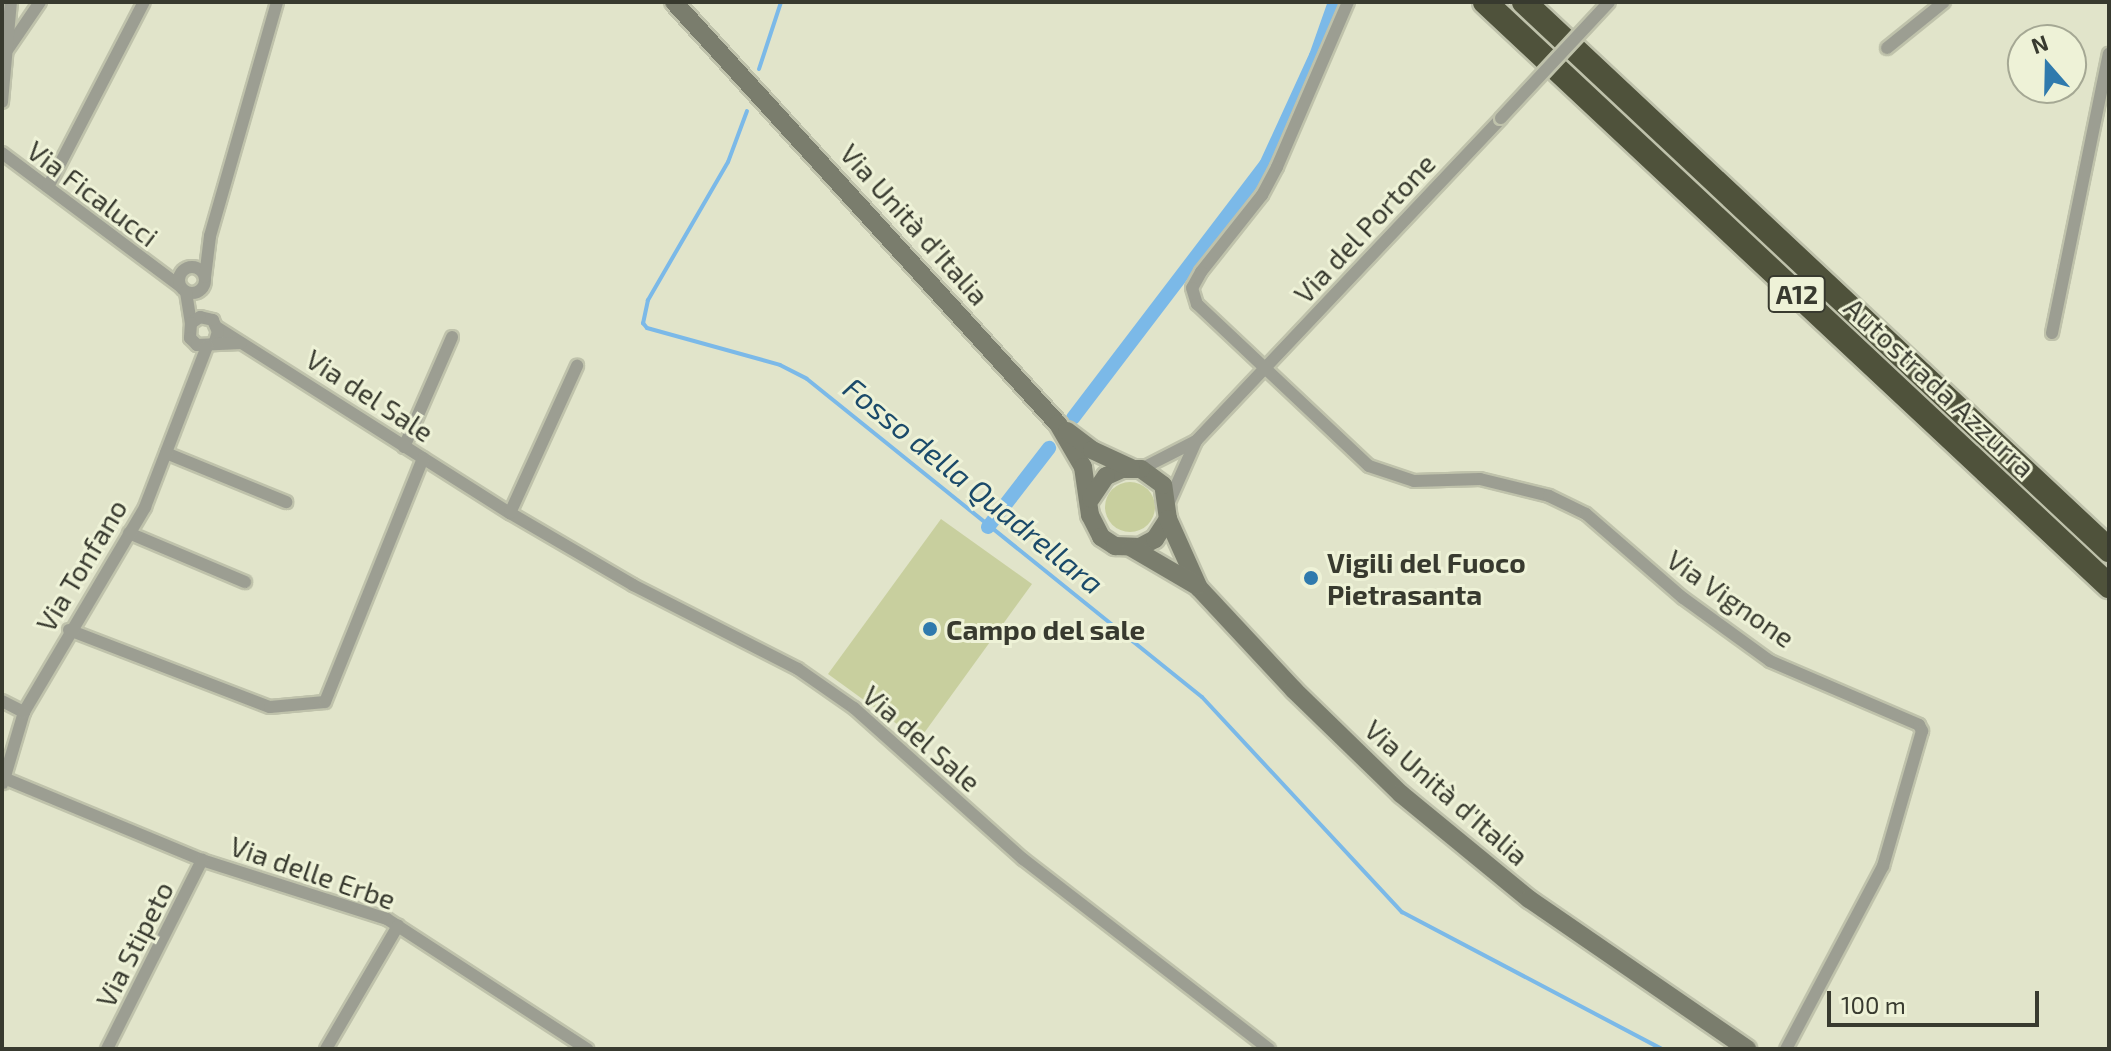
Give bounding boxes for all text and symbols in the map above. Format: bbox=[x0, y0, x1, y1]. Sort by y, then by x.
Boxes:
north arrow bbox=[2007, 24, 2087, 104]
text: N bbox=[2028, 28, 2051, 58]
street label: Via Ficalucci bbox=[21, 133, 165, 253]
street label: Via Unità d'Italia bbox=[834, 136, 996, 312]
street label: Via del Portone bbox=[1286, 146, 1442, 310]
road number: A12 bbox=[1767, 272, 1827, 316]
street label: Autostrada Azzurra bbox=[1838, 290, 2042, 484]
street label: Via del Sale bbox=[300, 341, 440, 449]
water label: Fosso della Quadrellara bbox=[837, 369, 1111, 601]
street label: Via Tonfano bbox=[28, 492, 134, 638]
street label: Via Vignone bbox=[1660, 542, 1802, 654]
place label: Vigili del Fuoco Pietrasanta bbox=[1327, 545, 1526, 611]
marker: Vigili del Fuoco Pietrasanta bbox=[1302, 569, 1320, 587]
place label: Campo del sale bbox=[946, 612, 1146, 646]
marker: Campo del sale bbox=[921, 620, 939, 638]
street label: Via del Sale bbox=[856, 678, 988, 798]
street label: Via Unità d'Italia bbox=[1358, 712, 1536, 872]
street label: Via delle Erbe bbox=[226, 828, 400, 916]
street label: Via Stipeto bbox=[88, 876, 180, 1012]
scale bar bbox=[1831, 975, 2043, 1025]
text: 100 m bbox=[1841, 990, 1906, 1019]

